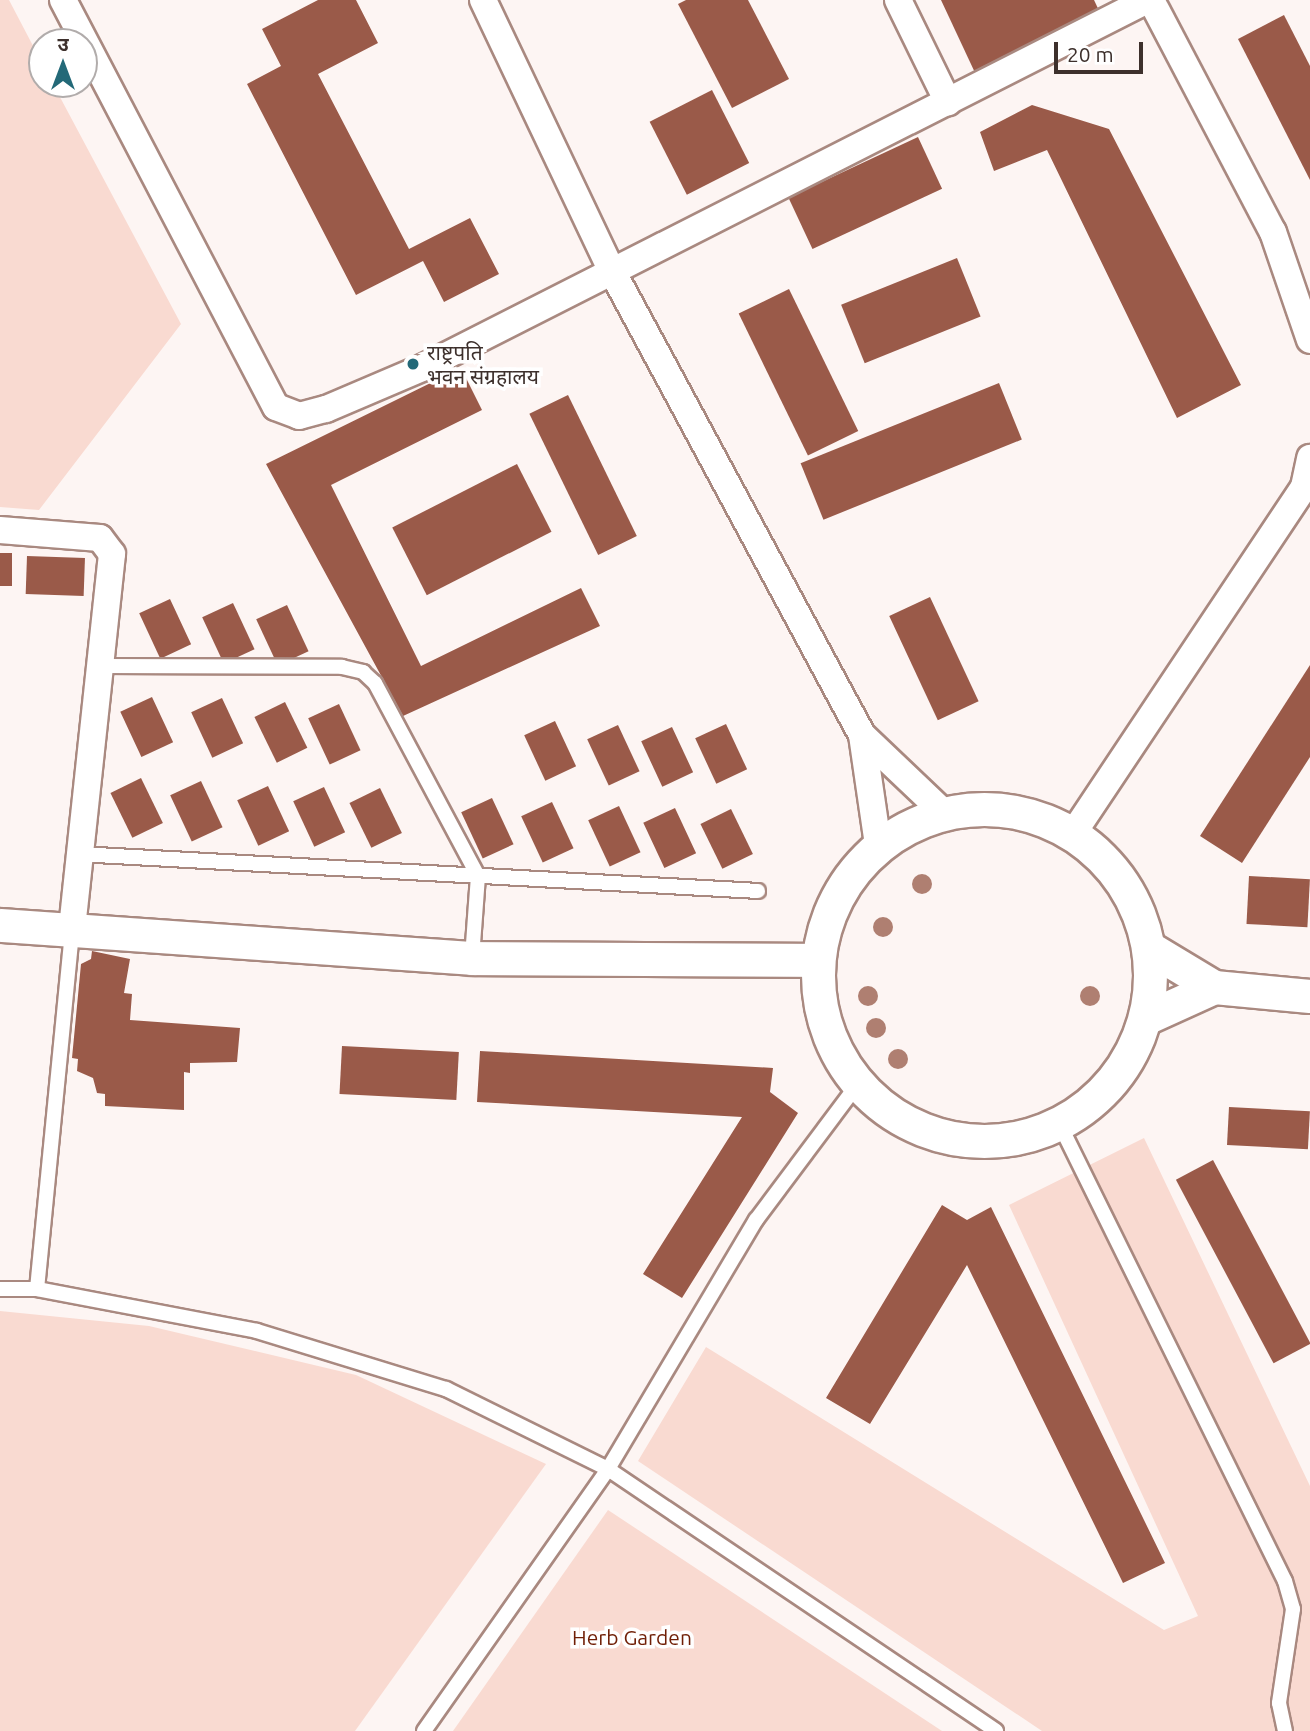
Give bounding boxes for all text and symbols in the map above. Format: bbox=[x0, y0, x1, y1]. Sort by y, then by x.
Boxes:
north arrow bbox=[28, 28, 98, 98]
scale bar bbox=[1058, 28, 1147, 72]
text: उ bbox=[57, 33, 69, 55]
text: 20 m bbox=[1067, 42, 1114, 66]
place label: राष्ट्रपति भवन संग्रहालय bbox=[427, 339, 539, 389]
marker: राष्ट्रपति भवन संग्रहालय bbox=[405, 356, 421, 372]
park label: Herb Garden bbox=[572, 1624, 692, 1650]

